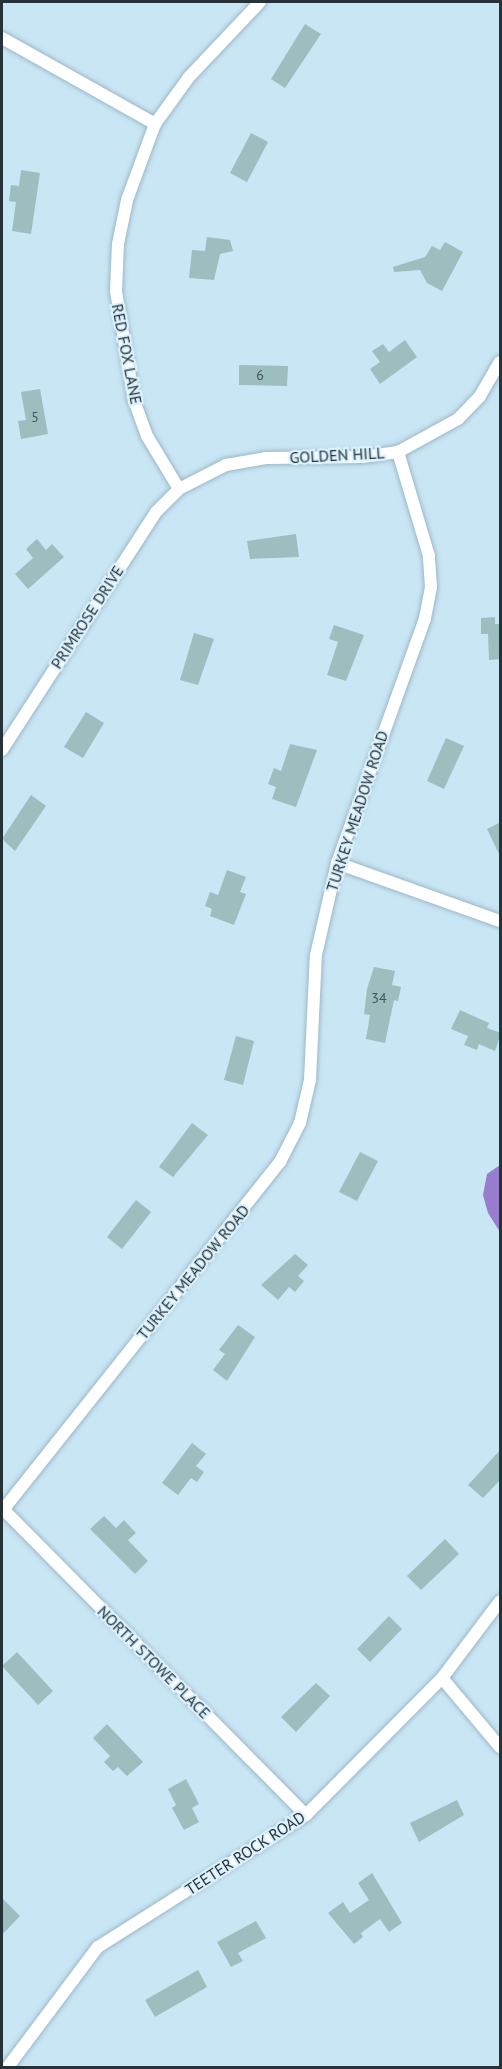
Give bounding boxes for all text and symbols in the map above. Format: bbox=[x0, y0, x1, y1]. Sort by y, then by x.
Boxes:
street label: RED FOX LANE bbox=[108, 302, 146, 406]
house number: 6 bbox=[256, 367, 264, 383]
house number: 5 bbox=[31, 409, 39, 425]
street label: GOLDEN HILL bbox=[289, 443, 385, 467]
street label: PRIMROSE DRIVE bbox=[46, 562, 128, 672]
street label: TURKEY MEADOW ROAD bbox=[322, 728, 392, 894]
house number: 34 bbox=[371, 990, 387, 1006]
street label: TURKEY MEADOW ROAD bbox=[132, 1200, 254, 1344]
street label: NORTH STOWE PLACE bbox=[94, 1602, 214, 1722]
street label: TEETER ROCK ROAD bbox=[181, 1807, 309, 1899]

